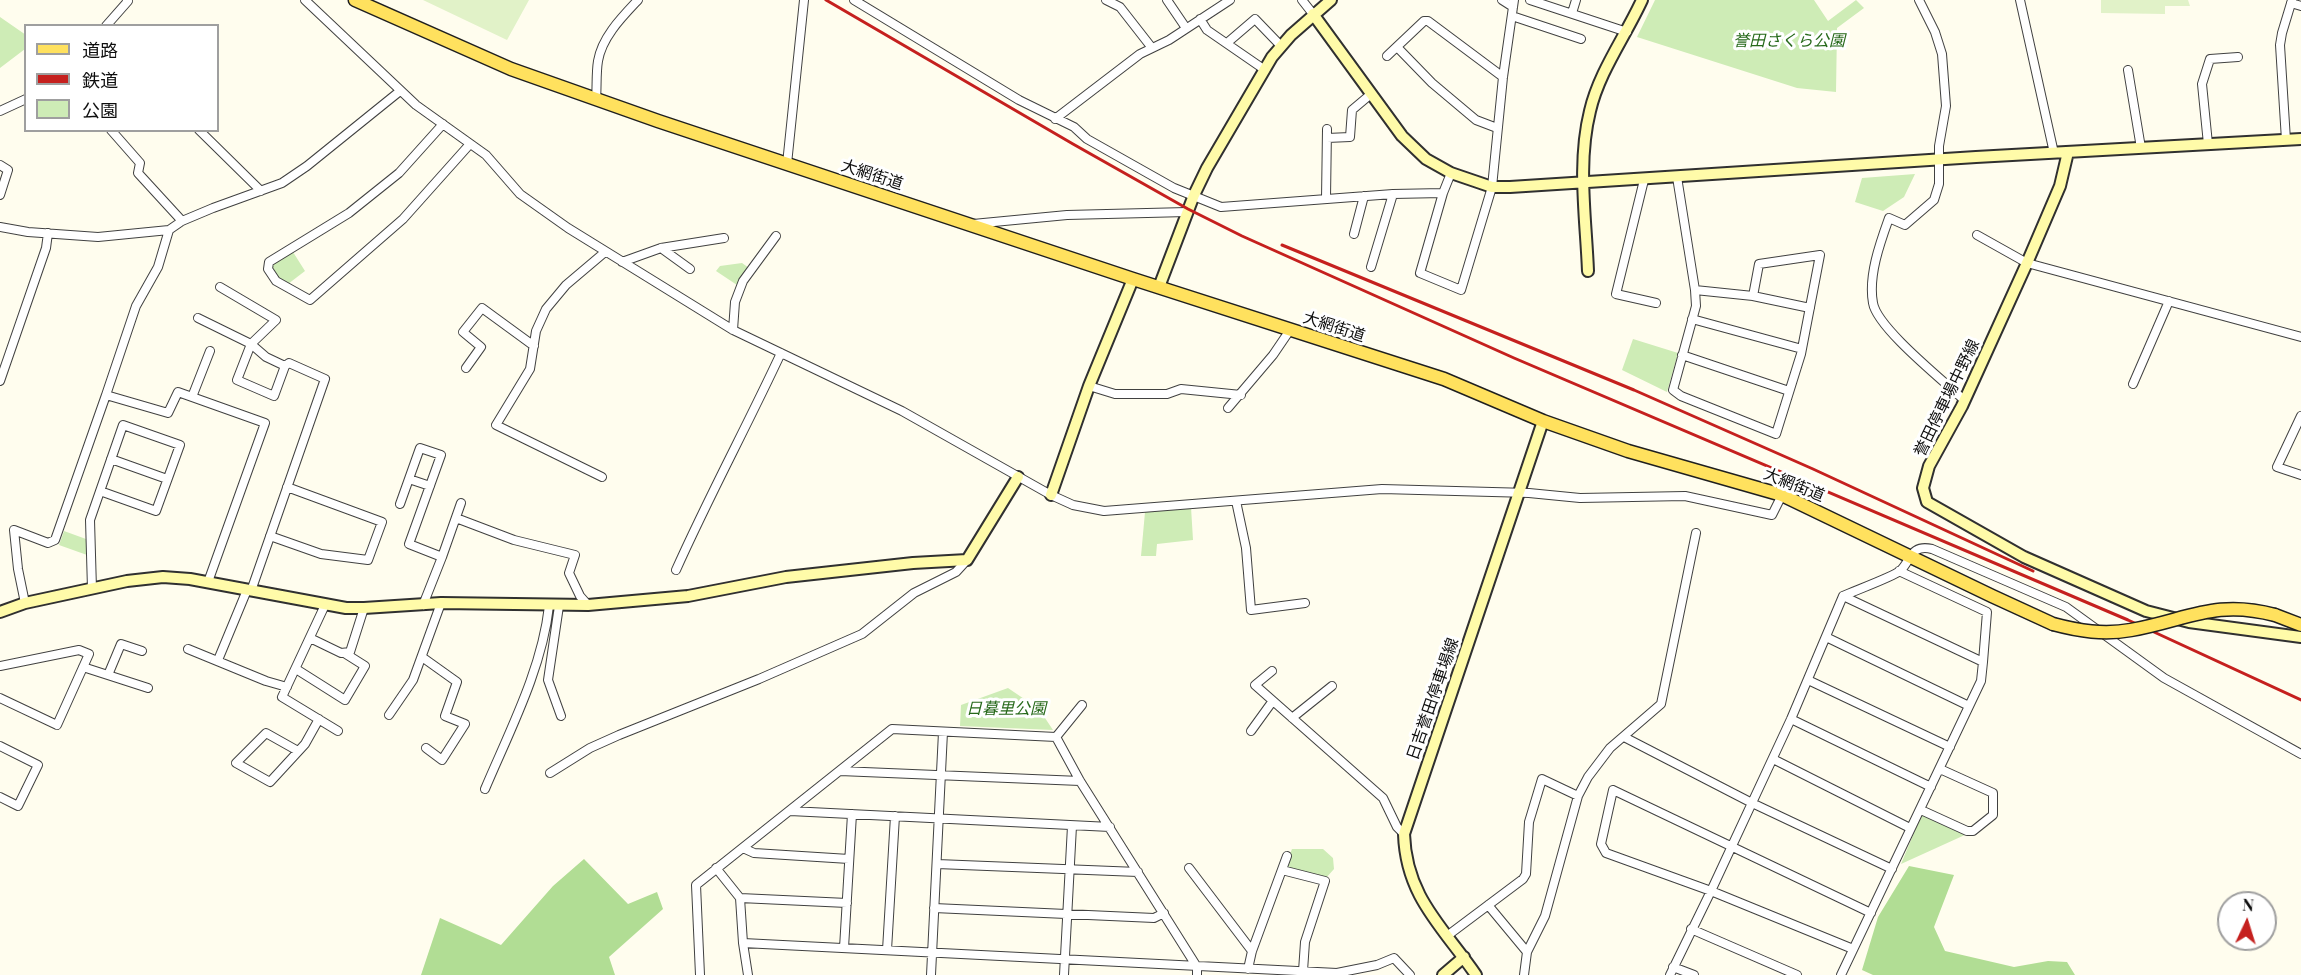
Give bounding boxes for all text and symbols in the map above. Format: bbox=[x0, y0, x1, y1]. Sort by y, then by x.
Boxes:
legend bbox=[24, 24, 219, 132]
park label: 誉田さくら公園 bbox=[1733, 31, 1845, 51]
text: 道路 bbox=[82, 38, 118, 62]
text: 鉄道 bbox=[82, 68, 118, 92]
text: 公園 bbox=[82, 98, 118, 122]
street label: 大網街道 bbox=[839, 156, 905, 194]
street label: 大網街道 bbox=[1301, 308, 1367, 346]
street label: 誉田停車場中野線 bbox=[1910, 336, 1984, 460]
street label: 大網街道 bbox=[1761, 464, 1827, 506]
street label: 日吉誉田停車場線 bbox=[1403, 635, 1463, 763]
park label: 日暮里公園 bbox=[966, 699, 1046, 719]
north arrow bbox=[2217, 891, 2277, 951]
text: N bbox=[2242, 894, 2255, 915]

